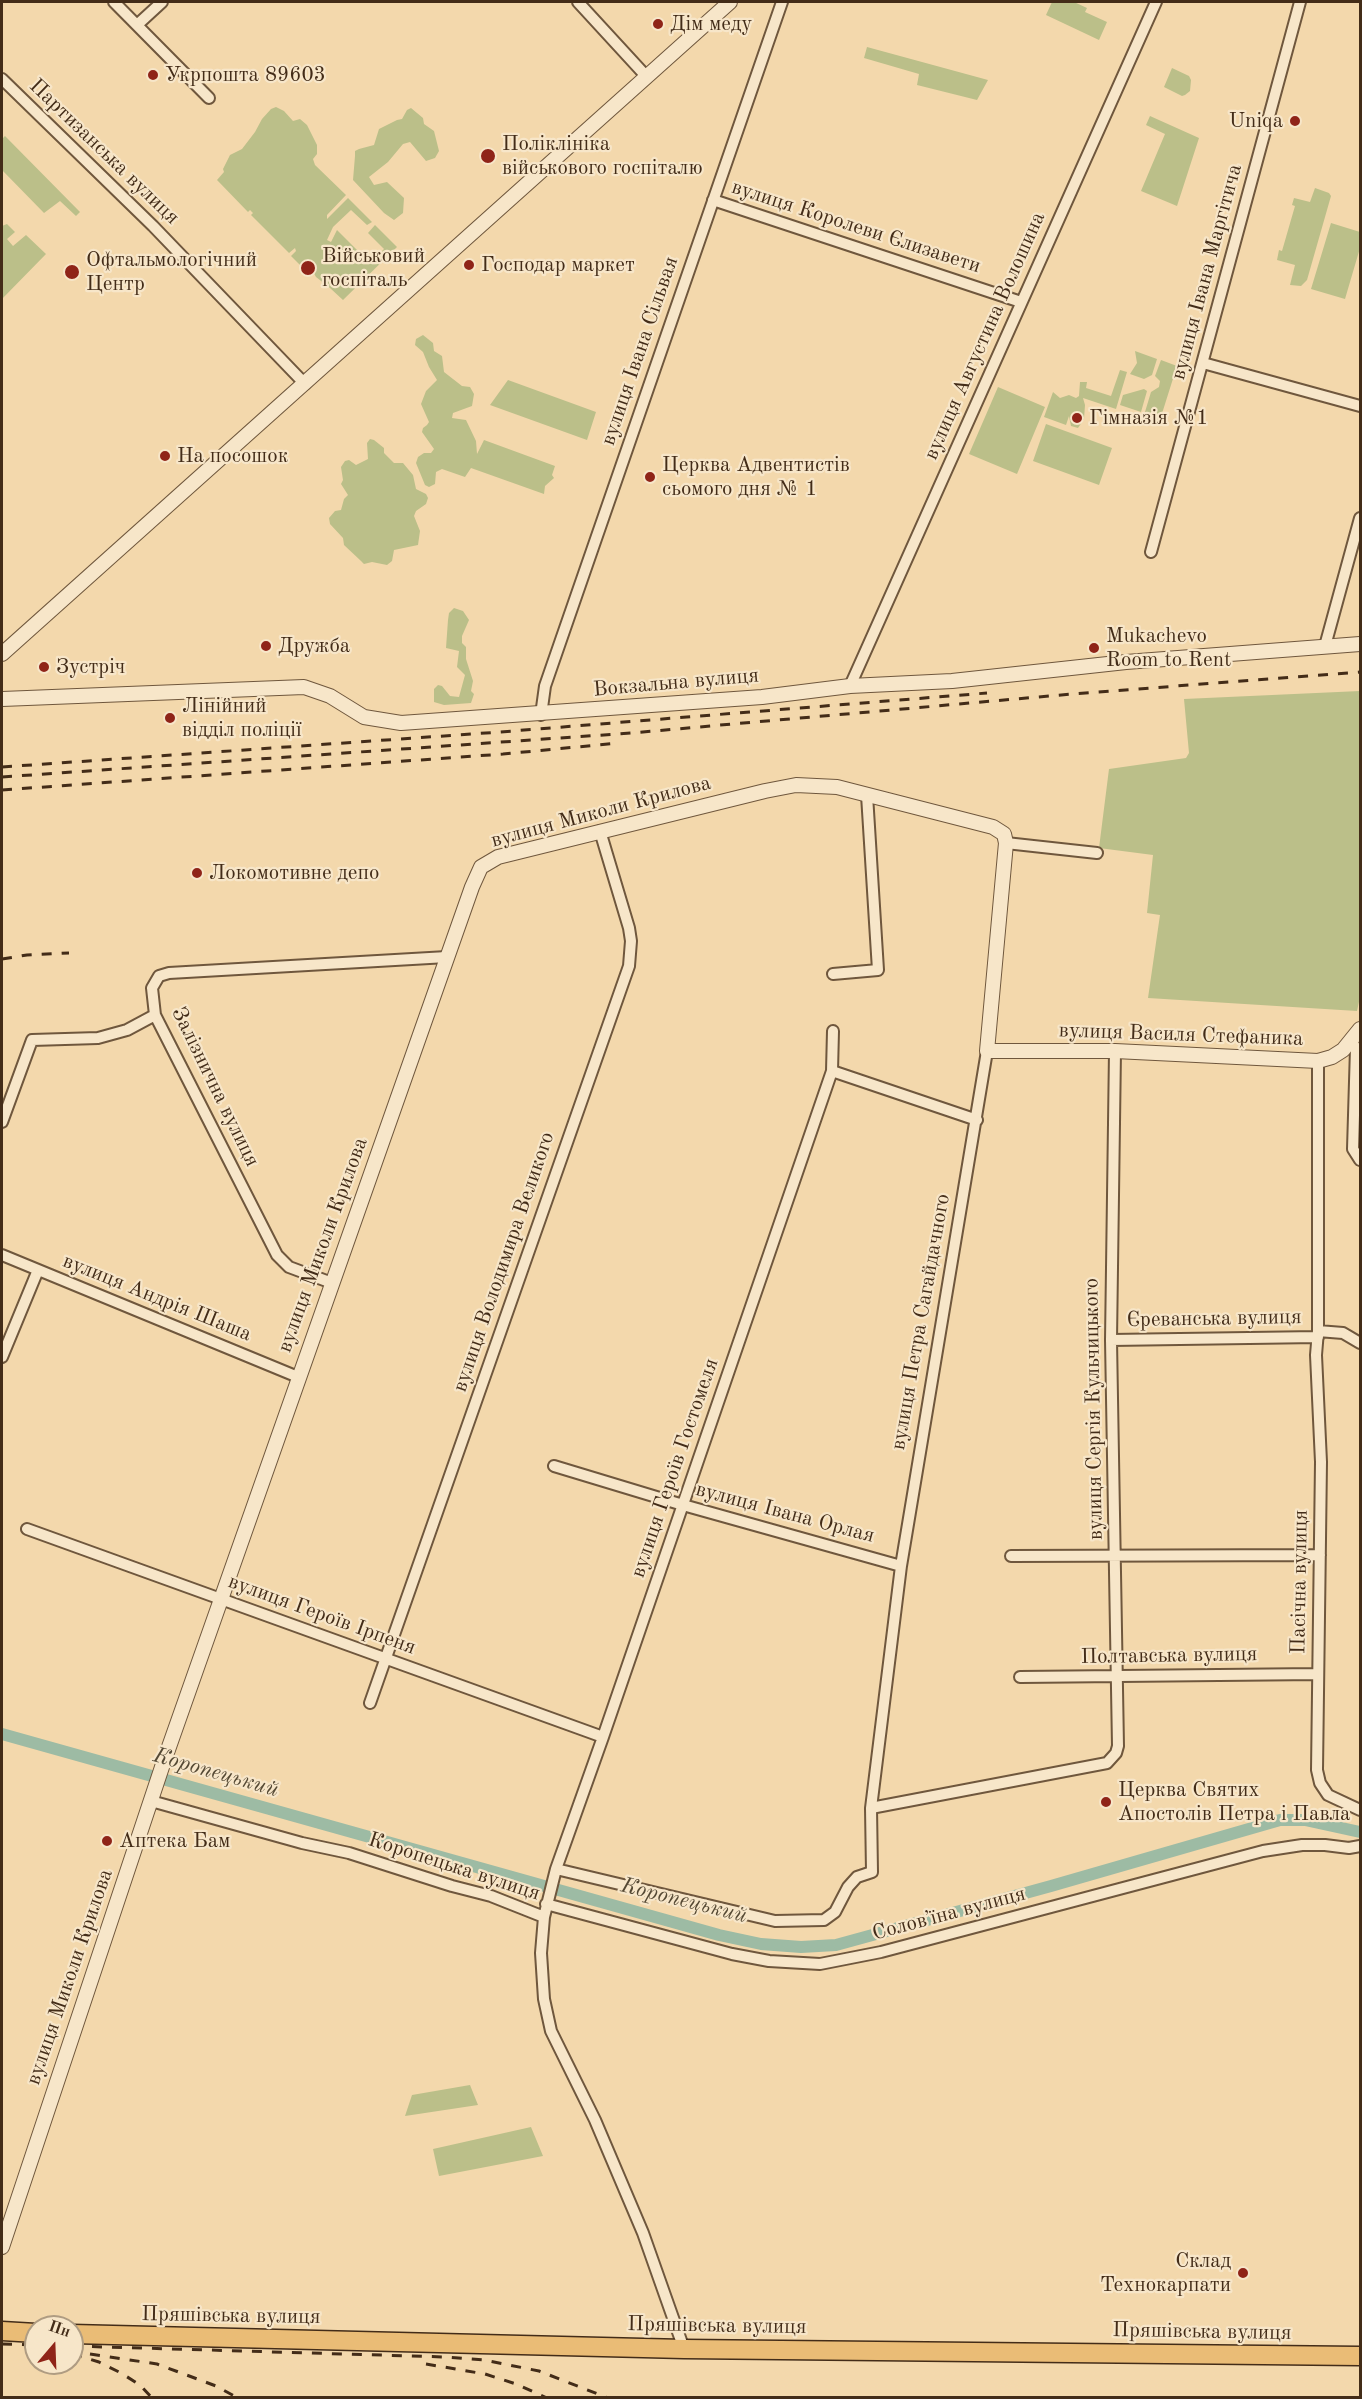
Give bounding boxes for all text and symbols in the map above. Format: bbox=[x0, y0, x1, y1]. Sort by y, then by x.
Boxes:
place label: Дім меду bbox=[670, 11, 752, 37]
marker: Дім меду bbox=[651, 17, 665, 31]
place label: Укрпошта 89603 bbox=[165, 62, 326, 88]
marker: Укрпошта 89603 bbox=[146, 68, 160, 82]
street label: Партизанська вулиця bbox=[24, 74, 184, 230]
place label: Uniqa bbox=[1229, 108, 1283, 134]
marker: Uniqa bbox=[1288, 114, 1302, 128]
place label: Поліклініка військового госпіталю bbox=[502, 131, 702, 181]
marker: Поліклініка військового госпіталю bbox=[479, 147, 497, 165]
street label: вулиця Івана Маргітича bbox=[1166, 161, 1248, 383]
street label: вулиця Королеви Єлизавети bbox=[728, 175, 984, 279]
street label: вулиця Августина Волошина bbox=[919, 208, 1051, 464]
place label: Військовий госпіталь bbox=[322, 243, 425, 293]
place label: Офтальмологічний Центр bbox=[86, 247, 257, 297]
place label: Господар маркет bbox=[481, 252, 635, 278]
street label: вулиця Івана Сільвая bbox=[596, 253, 684, 449]
marker: Господар маркет bbox=[462, 258, 476, 272]
marker: Військовий госпіталь bbox=[299, 259, 317, 277]
marker: Офтальмологічний Центр bbox=[63, 263, 81, 281]
place label: Гімназія №1 bbox=[1089, 405, 1208, 431]
marker: Гімназія №1 bbox=[1070, 411, 1084, 425]
place label: На посошок bbox=[177, 443, 288, 469]
marker: На посошок bbox=[158, 449, 172, 463]
place label: Церква Адвентистів сьомого дня № 1 bbox=[662, 452, 850, 502]
marker: Церква Адвентистів сьомого дня № 1 bbox=[643, 470, 657, 484]
place label: Mukachevo Room to Rent bbox=[1106, 623, 1231, 673]
place label: Дружба bbox=[278, 633, 350, 659]
marker: Дружба bbox=[259, 639, 273, 653]
marker: Mukachevo Room to Rent bbox=[1087, 641, 1101, 655]
place label: Зустріч bbox=[56, 654, 125, 680]
marker: Зустріч bbox=[37, 660, 51, 674]
street label: Вокзальна вулиця bbox=[592, 663, 760, 703]
place label: Лінійний відділ поліції bbox=[182, 693, 302, 743]
marker: Лінійний відділ поліції bbox=[163, 711, 177, 725]
street label: вулиця Миколи Крилова bbox=[488, 770, 714, 854]
place label: Локомотивне депо bbox=[209, 860, 379, 886]
marker: Локомотивне депо bbox=[190, 866, 204, 880]
street label: Залізнична вулиця bbox=[165, 1003, 265, 1171]
street label: вулиця Василя Стефаника bbox=[1058, 1018, 1304, 1052]
street label: вулиця Володимира Великого bbox=[448, 1129, 560, 1395]
street label: вулиця Миколи Крилова bbox=[272, 1134, 374, 1356]
street label: вулиця Петра Сагайдачного bbox=[886, 1192, 956, 1452]
street label: вулиця Андрія Шаша bbox=[59, 1249, 255, 1347]
street label: вулиця Сергія Кульчицького bbox=[1079, 1278, 1109, 1540]
street label: Єреванська вулиця bbox=[1126, 1305, 1302, 1333]
street label: вулиця Героїв Гостомеля bbox=[626, 1355, 724, 1581]
street label: вулиця Івана Орлая bbox=[693, 1477, 877, 1549]
street label: Пасічна вулиця bbox=[1286, 1510, 1314, 1654]
street label: вулиця Героїв Ірпеня bbox=[225, 1569, 419, 1661]
street label: Полтавська вулиця bbox=[1080, 1642, 1258, 1670]
water label: Коропецький bbox=[150, 1743, 282, 1803]
place label: Церква Святих Апостолів Петра і Павла bbox=[1118, 1777, 1350, 1827]
marker: Церква Святих Апостолів Петра і Павла bbox=[1099, 1795, 1113, 1809]
street label: Коропецька вулиця bbox=[365, 1827, 543, 1907]
place label: Аптека Бам bbox=[119, 1828, 230, 1854]
marker: Аптека Бам bbox=[100, 1834, 114, 1848]
street label: вулиця Миколи Крилова bbox=[21, 1866, 119, 2088]
water label: Коропецький bbox=[618, 1873, 750, 1929]
street label: Соловʼїна вулиця bbox=[870, 1881, 1028, 1947]
place label: Склад Технокарпати bbox=[1100, 2248, 1231, 2298]
marker: Склад Технокарпати bbox=[1236, 2266, 1250, 2280]
street label: Пряшівська вулиця bbox=[141, 2302, 321, 2330]
street label: Пряшівська вулиця bbox=[627, 2312, 807, 2340]
north arrow bbox=[24, 2315, 84, 2375]
street label: Пряшівська вулиця bbox=[1112, 2318, 1292, 2346]
text: Пн bbox=[46, 2319, 72, 2341]

